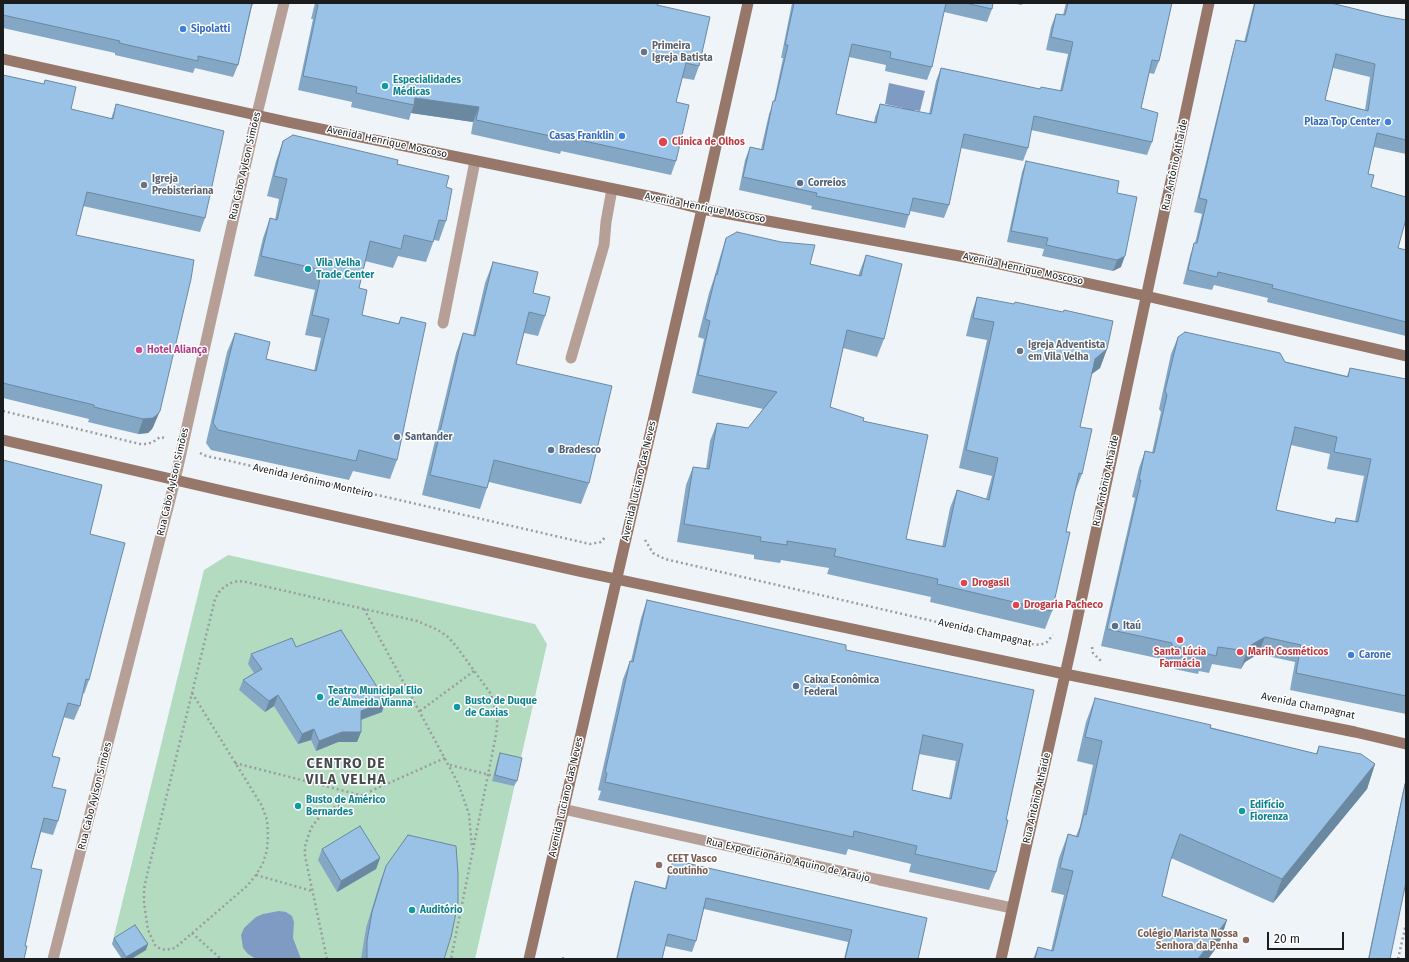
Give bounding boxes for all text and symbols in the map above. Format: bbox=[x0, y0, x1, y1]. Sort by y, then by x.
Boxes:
place label: Sipolatti bbox=[191, 23, 230, 35]
marker: Sipolatti bbox=[178, 24, 188, 34]
place label: Primeira Igreja Batista bbox=[652, 40, 713, 64]
marker: Primeira Igreja Batista bbox=[639, 47, 649, 57]
place label: Especialidades Médicas bbox=[393, 74, 461, 98]
marker: Especialidades Médicas bbox=[380, 81, 390, 91]
street label: Rua Cabo Aylson Simões bbox=[227, 111, 263, 221]
place label: Plaza Top Center bbox=[1304, 116, 1380, 128]
marker: Plaza Top Center bbox=[1383, 117, 1393, 127]
street label: Rua Antônio Athaíde bbox=[1159, 118, 1191, 212]
street label: Avenida Henrique Moscoso bbox=[326, 123, 448, 161]
place label: Casas Franklin bbox=[549, 130, 614, 142]
marker: Casas Franklin bbox=[617, 131, 627, 141]
marker: Clínica de Olhos bbox=[657, 136, 669, 148]
place label: Clínica de Olhos bbox=[672, 136, 745, 148]
place label: Igreja Prebisteriana bbox=[152, 173, 213, 196]
place label: Correios bbox=[808, 177, 846, 189]
marker: Correios bbox=[795, 178, 805, 188]
marker: Igreja Prebisteriana bbox=[139, 180, 149, 190]
street label: Avenida Henrique Moscoso bbox=[644, 190, 766, 226]
street label: Avenida Henrique Moscoso bbox=[962, 250, 1084, 288]
place label: Vila Velha Trade Center bbox=[316, 257, 374, 280]
marker: Vila Velha Trade Center bbox=[303, 264, 313, 274]
place label: Igreja Adventista em Vila Velha bbox=[1028, 339, 1105, 362]
place label: Hotel Aliança bbox=[147, 344, 207, 356]
marker: Hotel Aliança bbox=[134, 345, 144, 355]
marker: Igreja Adventista em Vila Velha bbox=[1015, 346, 1025, 356]
street label: Avenida Luciano das Neves bbox=[619, 420, 659, 542]
street label: Rua Cabo Aylson Simões bbox=[155, 427, 191, 537]
place label: Santander bbox=[405, 431, 452, 443]
marker: Santander bbox=[392, 432, 402, 442]
street label: Rua Antônio Athaíde bbox=[1090, 434, 1122, 528]
place label: Bradesco bbox=[559, 444, 601, 456]
marker: Bradesco bbox=[546, 445, 556, 455]
street label: Avenida Jerônimo Monteiro bbox=[252, 461, 374, 501]
place label: Drogasil bbox=[972, 577, 1009, 589]
marker: Drogasil bbox=[959, 578, 969, 588]
place label: Drogaria Pacheco bbox=[1024, 599, 1103, 611]
marker: Drogaria Pacheco bbox=[1011, 600, 1021, 610]
street label: Avenida Champagnat bbox=[937, 616, 1033, 650]
place label: Itaú bbox=[1123, 620, 1141, 632]
marker: Itaú bbox=[1110, 621, 1120, 631]
marker: Santa Lúcia Farmácia bbox=[1175, 635, 1185, 645]
place label: Santa Lúcia Farmácia bbox=[1154, 646, 1206, 670]
place label: Marih Cosméticos bbox=[1248, 646, 1328, 658]
marker: Marih Cosméticos bbox=[1235, 647, 1245, 657]
place label: Carone bbox=[1359, 649, 1391, 661]
marker: Carone bbox=[1346, 650, 1356, 660]
place label: Caixa Econômica Federal bbox=[804, 674, 879, 698]
marker: Caixa Econômica Federal bbox=[791, 681, 801, 691]
place label: Teatro Municipal Elio de Almeida Vianna bbox=[328, 685, 423, 708]
street label: Avenida Champagnat bbox=[1260, 690, 1356, 722]
marker: Teatro Municipal Elio de Almeida Vianna bbox=[315, 692, 325, 702]
place label: Busto de Duque de Caxias bbox=[465, 695, 537, 718]
marker: Busto de Duque de Caxias bbox=[452, 702, 462, 712]
street label: Avenida Luciano das Neves bbox=[546, 736, 586, 858]
street label: Rua Cabo Aylson Simões bbox=[76, 741, 114, 851]
street label: Rua Antônio Athaíde bbox=[1021, 751, 1053, 845]
district label: CENTRO DE VILA VELHA bbox=[306, 756, 386, 788]
place label: Busto de Américo Bernardes bbox=[306, 794, 386, 818]
place label: Edifício Fiorenza bbox=[1250, 799, 1288, 822]
marker: Busto de Américo Bernardes bbox=[293, 801, 303, 811]
marker: Edifício Fiorenza bbox=[1237, 806, 1247, 816]
street label: Rua Expedicionário Aquino de Araújo bbox=[705, 835, 871, 885]
place label: CEET Vasco Coutinho bbox=[667, 853, 717, 876]
marker: CEET Vasco Coutinho bbox=[654, 860, 664, 870]
place label: Auditório bbox=[420, 904, 463, 916]
marker: Auditório bbox=[407, 905, 417, 915]
scale bar bbox=[1269, 924, 1346, 950]
place label: Colégio Marista Nossa Senhora da Penha bbox=[1138, 928, 1238, 952]
text: 20 m bbox=[1274, 932, 1300, 946]
marker: Colégio Marista Nossa Senhora da Penha bbox=[1241, 935, 1251, 945]

